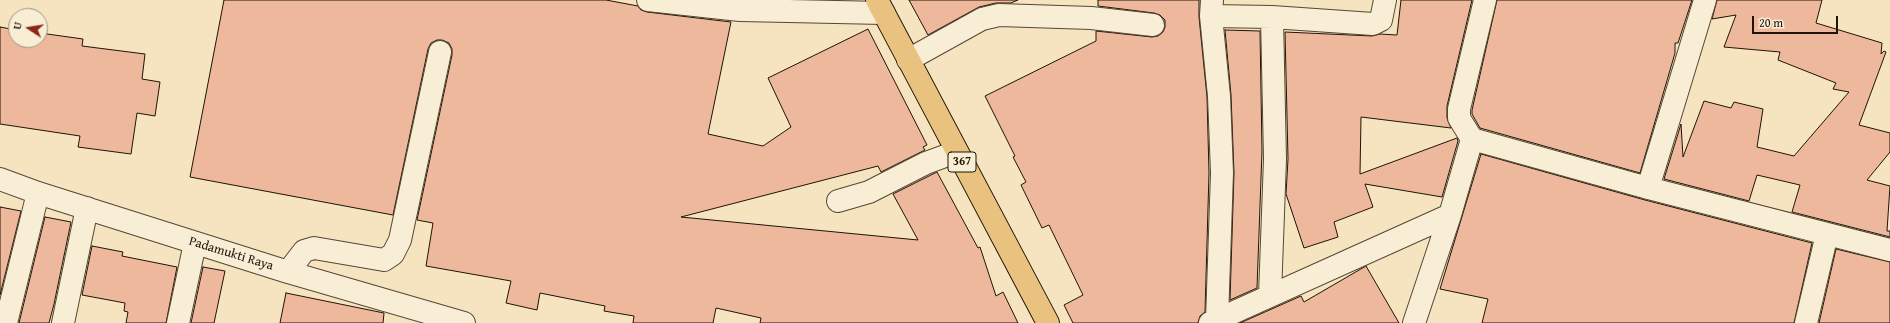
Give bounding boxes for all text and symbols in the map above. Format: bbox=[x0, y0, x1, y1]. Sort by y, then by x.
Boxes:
north arrow bbox=[8, 8, 48, 48]
scale bar bbox=[1754, 8, 1840, 34]
text: 20 m bbox=[1759, 14, 1783, 31]
text: U bbox=[9, 20, 26, 31]
road number: 367 bbox=[948, 152, 976, 172]
street label: Padamukti Raya bbox=[187, 234, 275, 274]

